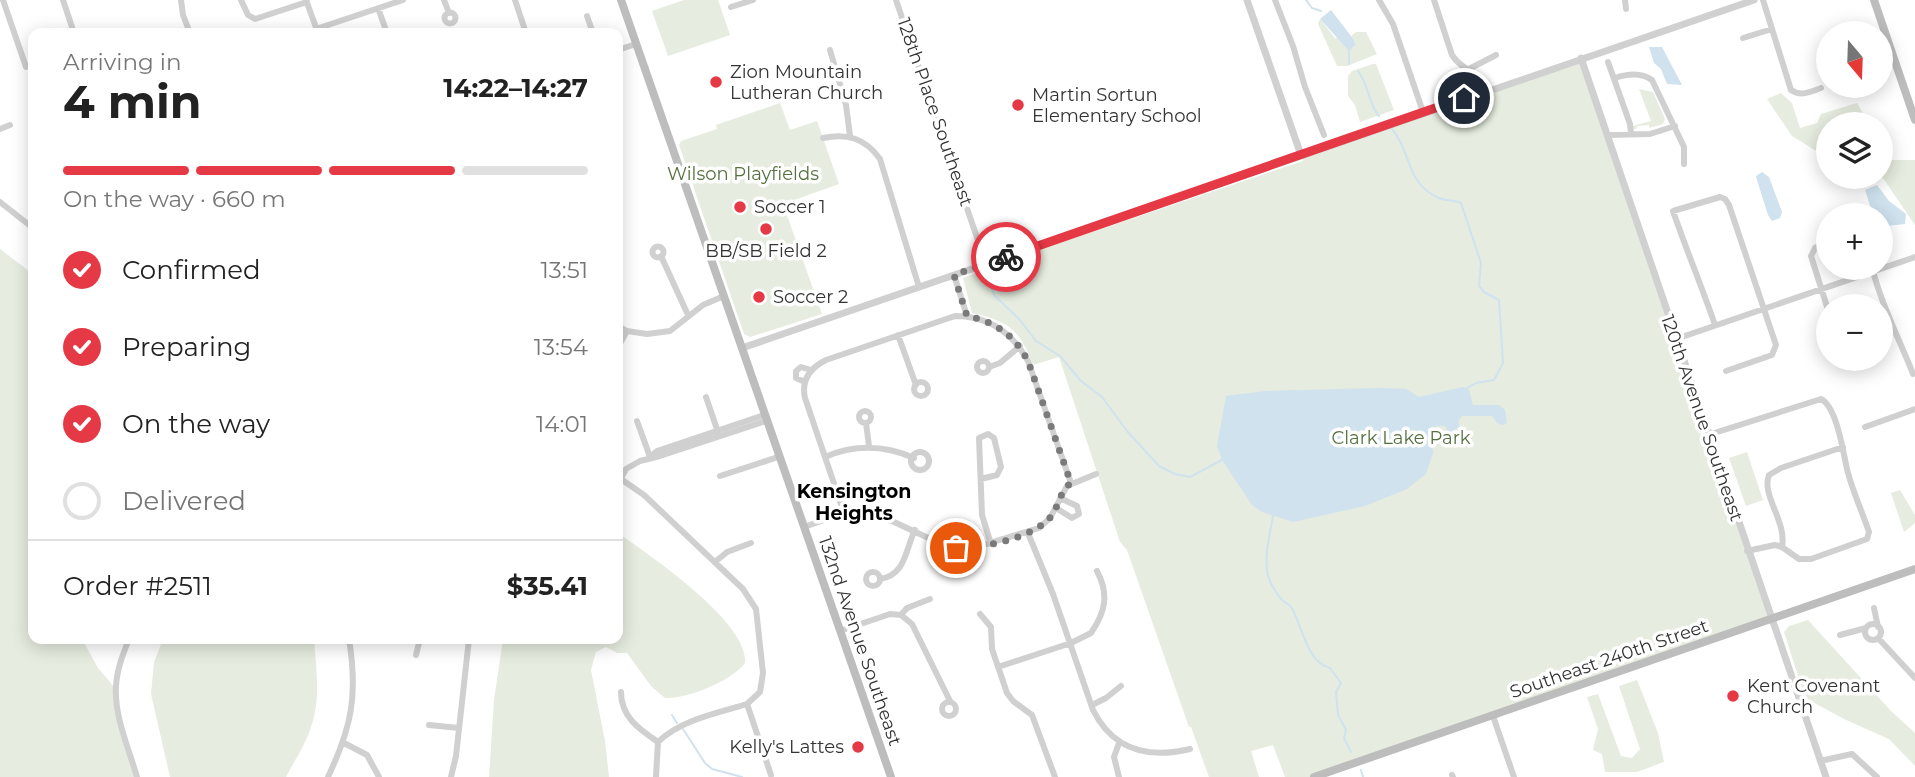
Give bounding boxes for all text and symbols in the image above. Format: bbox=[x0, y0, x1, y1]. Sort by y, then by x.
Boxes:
street label: 128th Place Southeast bbox=[892, 15, 978, 209]
north arrow bbox=[1816, 21, 1894, 98]
map controls bbox=[1816, 21, 1893, 371]
text: Arriving in bbox=[63, 48, 182, 76]
place label: Zion Mountain Lutheran Church bbox=[730, 61, 883, 104]
pin bbox=[1434, 68, 1494, 128]
text: 14:22–14:27 bbox=[443, 72, 588, 104]
text: 4 min bbox=[63, 73, 202, 130]
marker: Zion Mountain Lutheran Church bbox=[708, 74, 724, 90]
icon: home bbox=[1445, 79, 1483, 117]
place label: Martin Sortun Elementary School bbox=[1032, 84, 1202, 127]
marker: Martin Sortun Elementary School bbox=[1010, 97, 1026, 113]
button: layers bbox=[1816, 112, 1893, 189]
park label: Wilson Playfields bbox=[667, 163, 819, 185]
text: On the way · 660 m bbox=[63, 185, 286, 213]
place label: Soccer 1 bbox=[754, 196, 826, 218]
marker: Soccer 1 bbox=[732, 199, 748, 215]
button: + bbox=[1816, 203, 1893, 280]
marker: BB/SB Field 2 bbox=[758, 221, 774, 237]
courier bbox=[971, 222, 1041, 292]
icon: bike bbox=[987, 238, 1025, 276]
place label: BB/SB Field 2 bbox=[705, 240, 827, 262]
icon: check bbox=[63, 251, 101, 289]
text: Confirmed bbox=[122, 254, 261, 286]
text: 13:51 bbox=[541, 256, 588, 284]
place label: Soccer 2 bbox=[773, 286, 848, 308]
marker: Soccer 2 bbox=[751, 289, 767, 305]
button: − bbox=[1816, 294, 1893, 371]
street label: 120th Avenue Southeast bbox=[1656, 312, 1748, 524]
icon: check bbox=[63, 328, 101, 366]
text: Preparing bbox=[122, 331, 251, 363]
text: 13:54 bbox=[534, 333, 588, 361]
icon: check bbox=[63, 405, 101, 443]
text: On the way bbox=[122, 408, 270, 440]
text: 14:01 bbox=[536, 410, 588, 438]
park label: Clark Lake Park bbox=[1331, 427, 1471, 449]
district label: Kensington Heights bbox=[797, 480, 911, 525]
text: Delivered bbox=[122, 485, 246, 517]
pin bbox=[926, 518, 986, 578]
icon: bag bbox=[937, 529, 975, 567]
street label: 132nd Avenue Southeast bbox=[814, 534, 906, 748]
text: Order #2511 bbox=[63, 570, 212, 602]
text: $35.41 bbox=[507, 570, 588, 602]
street label: Southeast 240th Street bbox=[1507, 615, 1711, 703]
place label: Kent Covenant Church bbox=[1747, 675, 1880, 718]
marker: Kent Covenant Church bbox=[1725, 688, 1741, 704]
place label: Kelly's Lattes bbox=[729, 736, 844, 758]
marker: Kelly's Lattes bbox=[850, 739, 866, 755]

